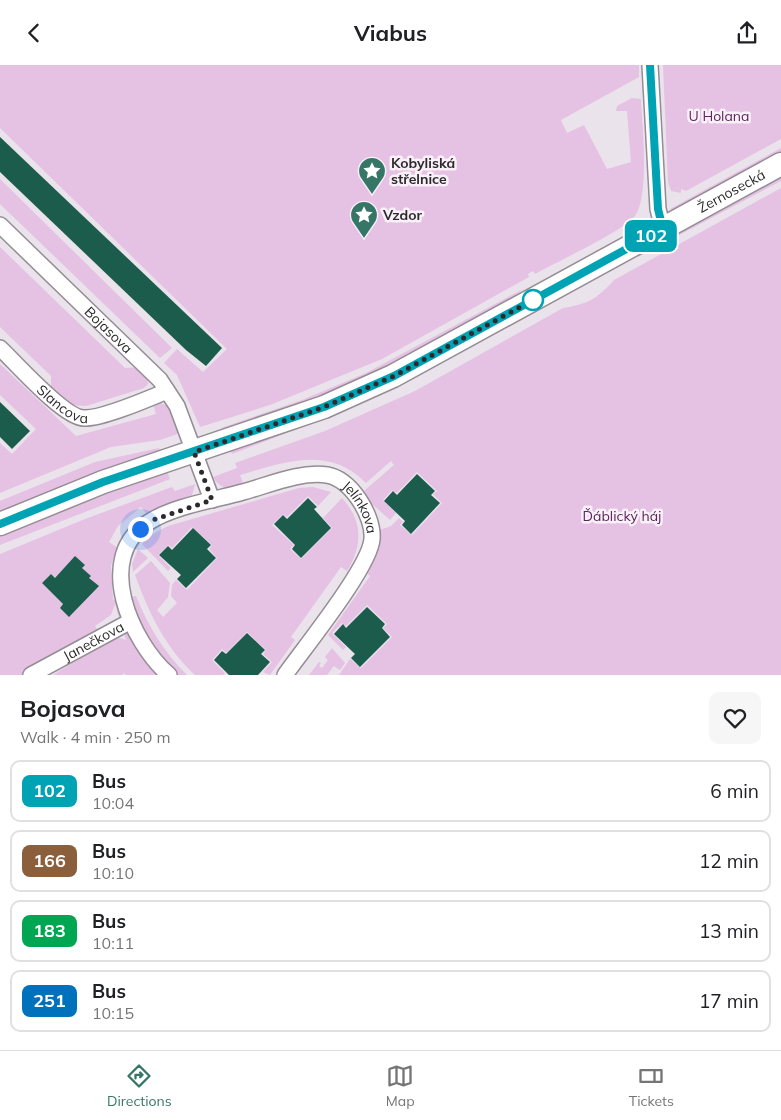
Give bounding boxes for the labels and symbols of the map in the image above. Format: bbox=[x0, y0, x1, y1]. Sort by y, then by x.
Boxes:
park label: U Holana bbox=[689, 107, 749, 125]
place label: Kobyliská střelnice bbox=[391, 154, 455, 188]
place icon: Kobyliská střelnice bbox=[357, 156, 387, 195]
street label: Žernosecká bbox=[695, 165, 768, 217]
place icon: Vzdor bbox=[349, 200, 379, 239]
place label: Vzdor bbox=[382, 206, 423, 224]
line badge: 102 bbox=[622, 220, 680, 252]
unlabelled marker bbox=[522, 289, 544, 311]
street label: Bojasova bbox=[81, 303, 136, 357]
street label: Slancova bbox=[33, 381, 88, 427]
street label: Jelínkova bbox=[339, 477, 381, 535]
park label: Ďáblický háj bbox=[583, 507, 661, 525]
your location bbox=[128, 517, 153, 542]
street label: Janečkova bbox=[60, 618, 127, 665]

